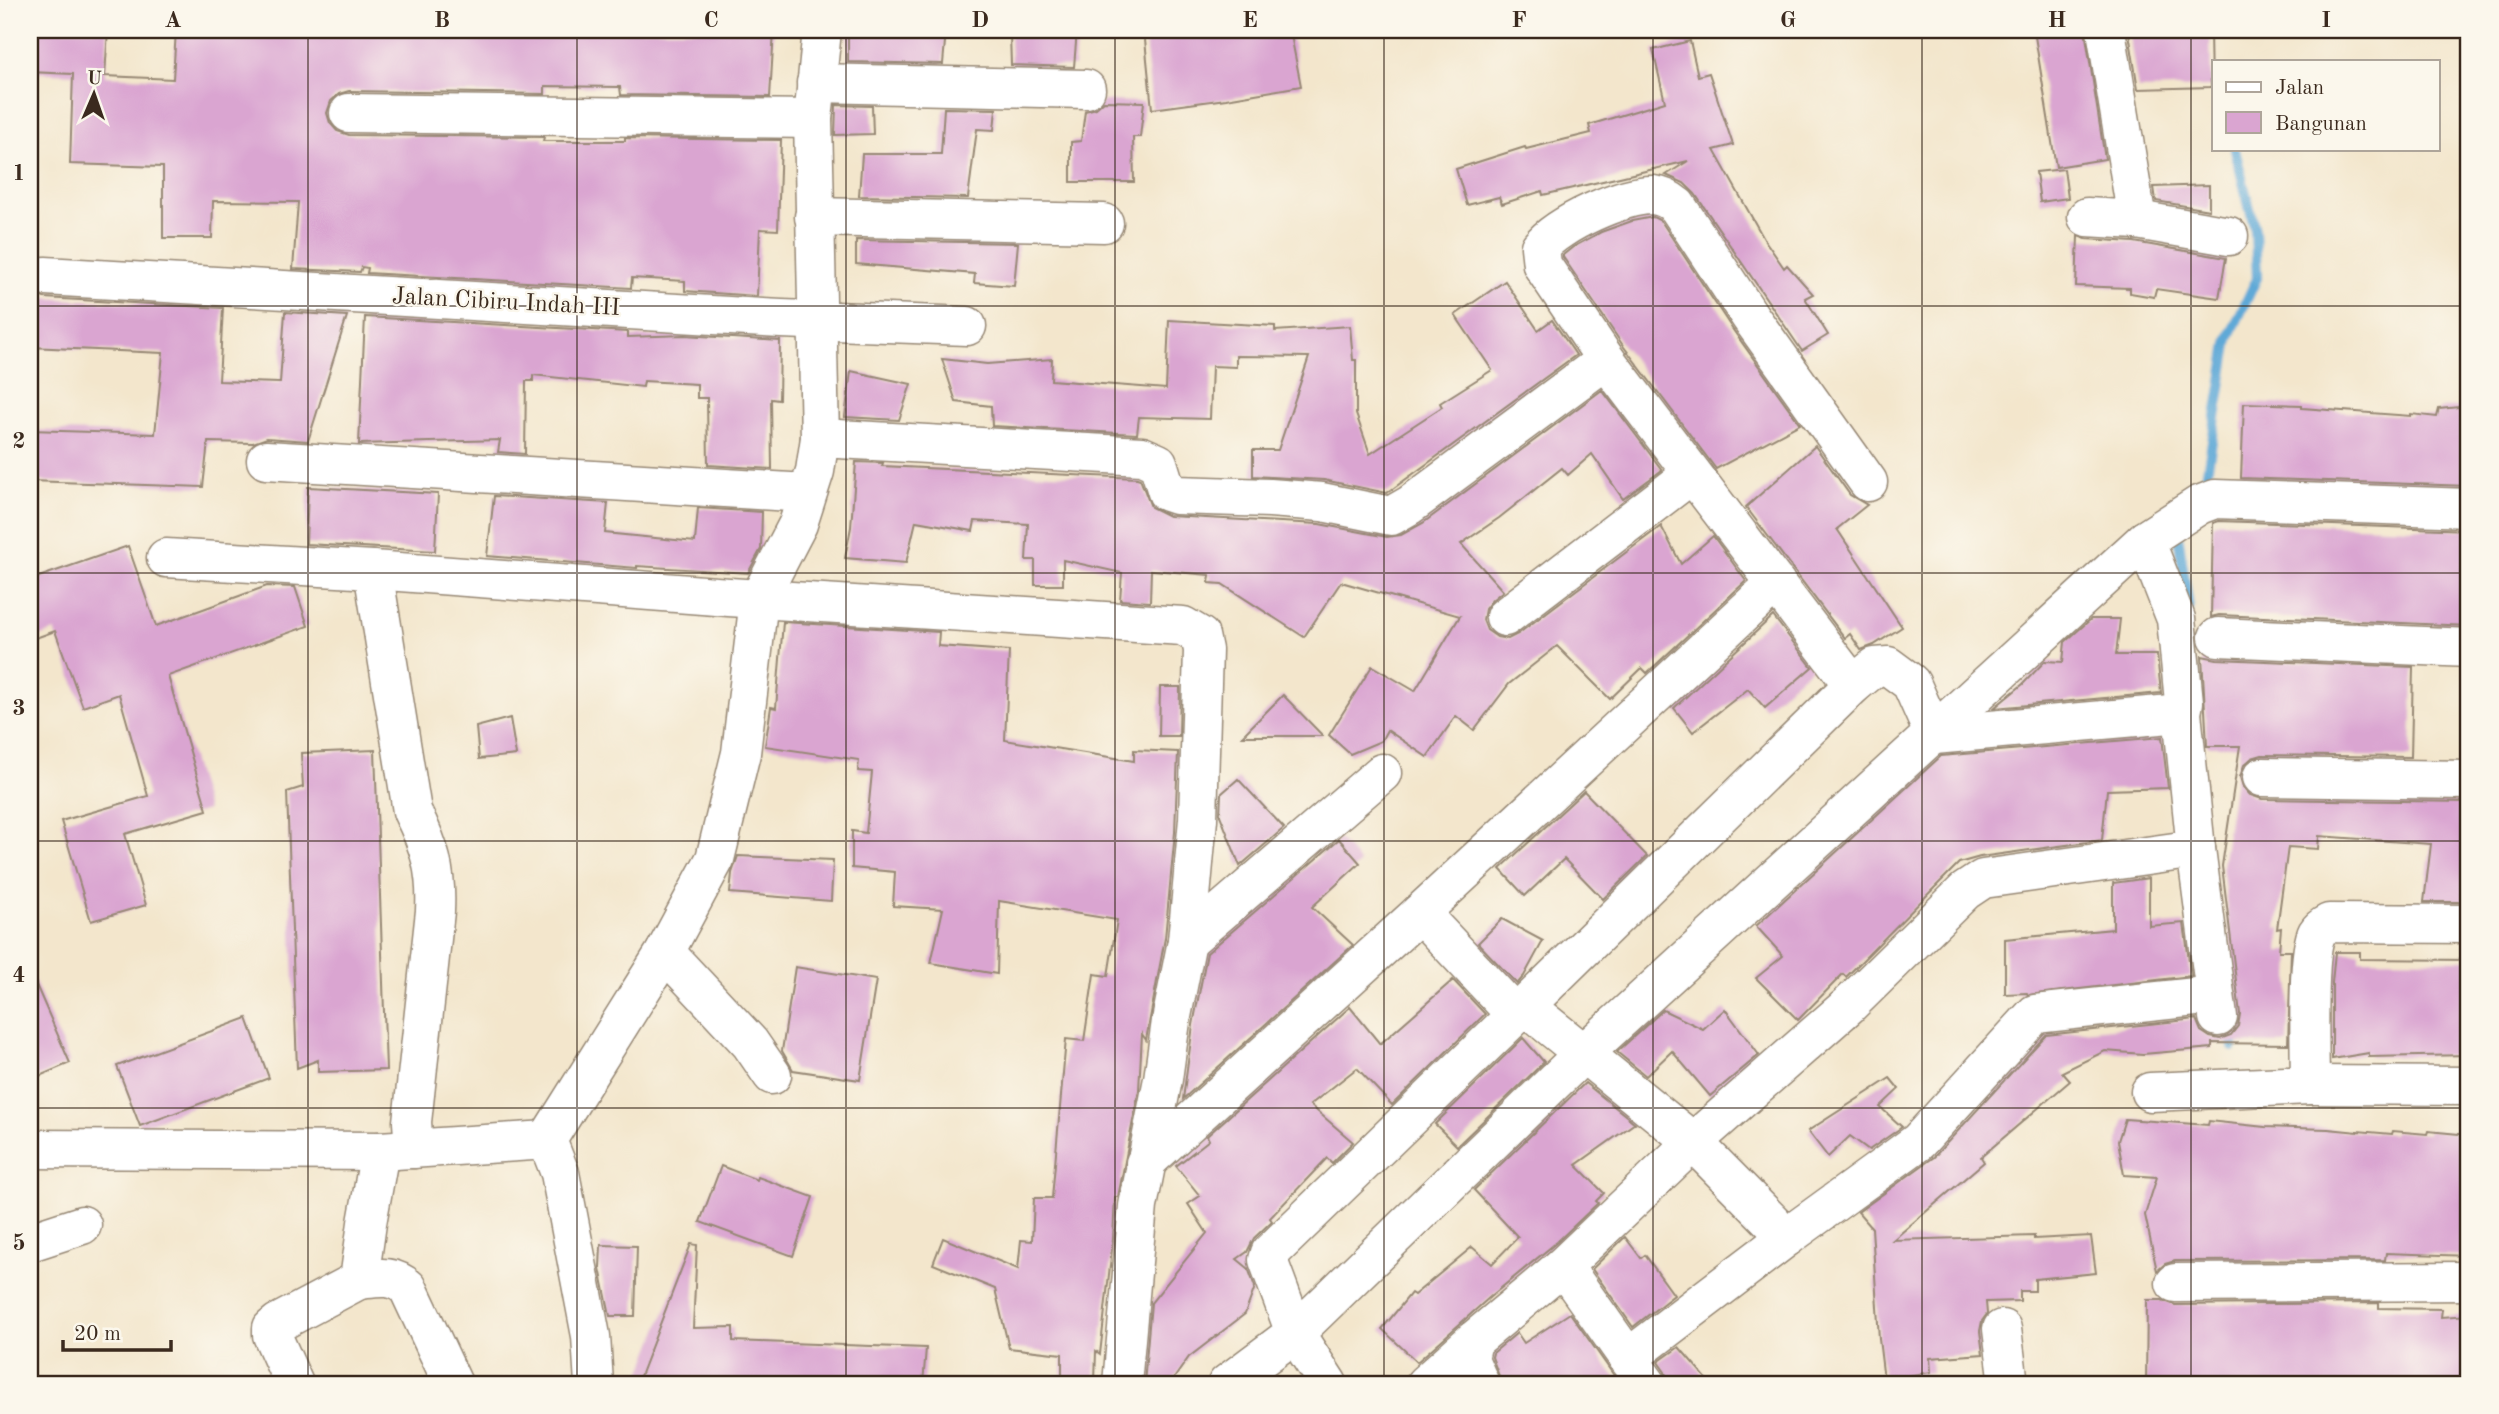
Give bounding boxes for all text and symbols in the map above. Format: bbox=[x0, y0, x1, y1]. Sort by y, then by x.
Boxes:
text: A bbox=[164, 9, 182, 32]
text: B bbox=[434, 9, 450, 32]
text: C bbox=[703, 9, 719, 32]
text: D bbox=[971, 9, 989, 32]
text: E bbox=[1242, 9, 1258, 32]
text: F bbox=[1511, 9, 1527, 32]
text: G bbox=[1780, 9, 1796, 32]
text: H bbox=[2048, 9, 2066, 32]
text: I bbox=[2321, 9, 2331, 32]
north arrow bbox=[60, 60, 130, 130]
legend bbox=[2212, 60, 2440, 150]
text: U bbox=[87, 70, 102, 89]
text: Jalan bbox=[2275, 78, 2324, 99]
text: Bangunan bbox=[2275, 114, 2367, 135]
text: 1 bbox=[12, 162, 26, 185]
street label: Jalan Cibiru Indah III bbox=[391, 285, 621, 321]
text: 2 bbox=[12, 430, 26, 453]
text: 3 bbox=[12, 697, 26, 720]
text: 4 bbox=[12, 964, 26, 987]
text: 5 bbox=[12, 1232, 26, 1255]
scale bar bbox=[63, 1309, 172, 1353]
text: 20 m bbox=[74, 1324, 121, 1345]

